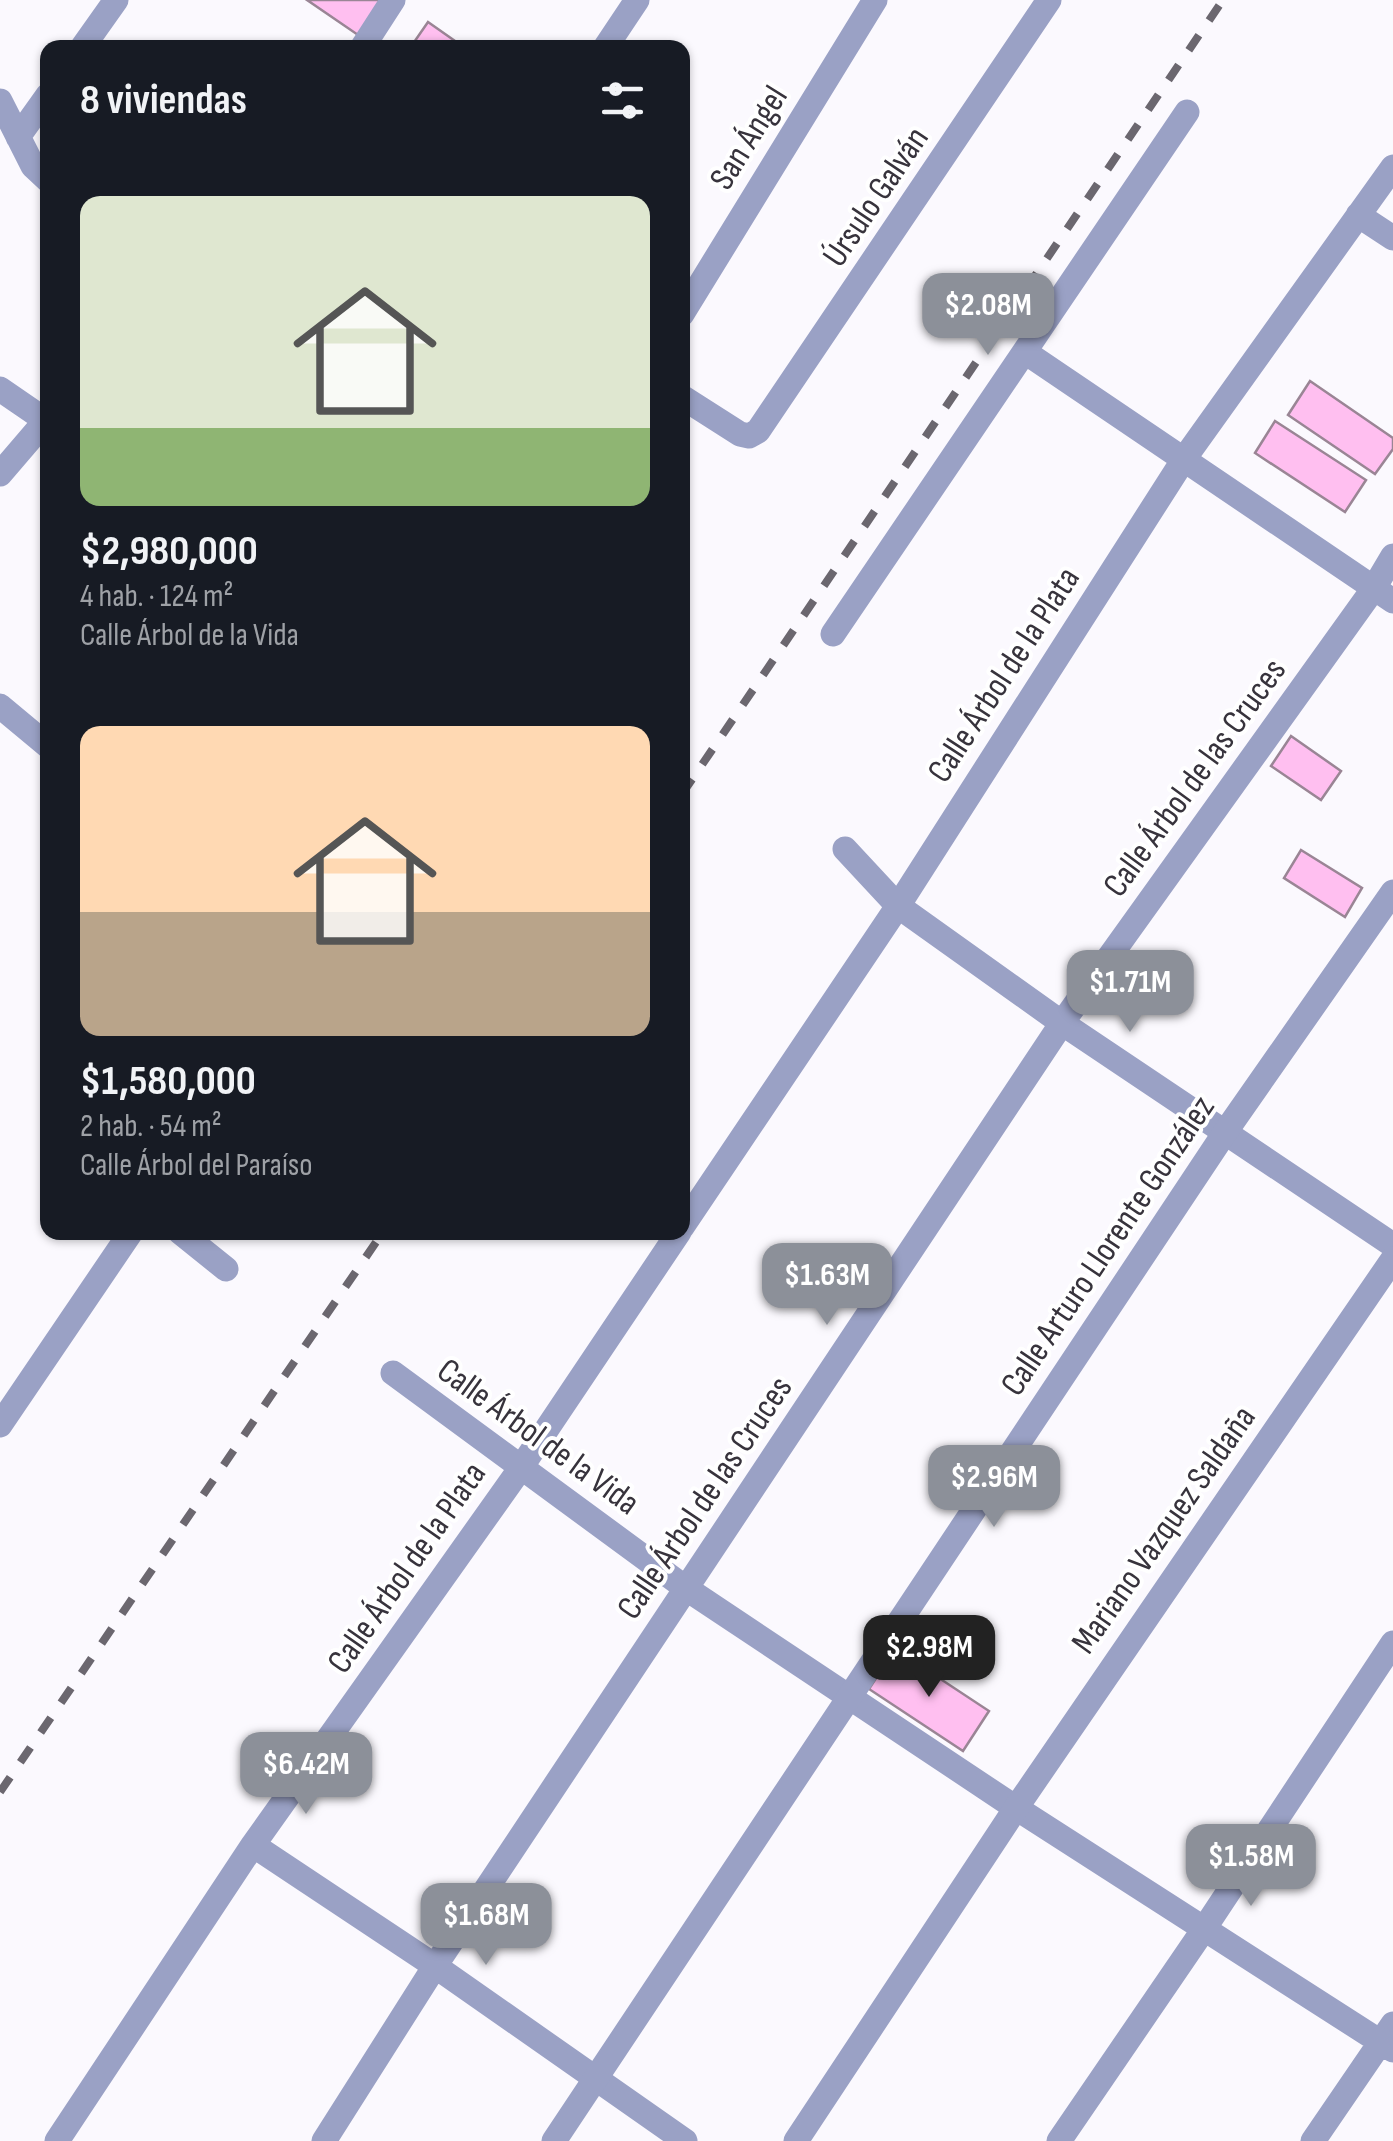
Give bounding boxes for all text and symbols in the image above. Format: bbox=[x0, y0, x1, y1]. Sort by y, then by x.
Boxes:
icon: filters bbox=[595, 73, 650, 128]
text: 8 viviendas bbox=[80, 75, 247, 126]
street label: San Ángel bbox=[701, 78, 797, 198]
street label: Úrsulo Galván bbox=[814, 119, 938, 275]
icon: home bbox=[275, 261, 455, 441]
pin: $2.08M bbox=[907, 273, 1069, 358]
text: $2.08M bbox=[944, 286, 1032, 325]
text: $2,980,000 bbox=[80, 526, 258, 577]
street label: Calle Árbol de la Plata bbox=[918, 559, 1090, 791]
text: 4 hab. · 124 m² bbox=[80, 577, 234, 616]
text: Calle Árbol de la Vida bbox=[80, 616, 299, 655]
street label: Calle Árbol de las Cruces bbox=[1094, 651, 1296, 905]
icon: home bbox=[275, 791, 455, 971]
pin: $1.71M bbox=[1049, 950, 1211, 1035]
text: $1.71M bbox=[1089, 963, 1171, 1002]
text: $1,580,000 bbox=[80, 1056, 256, 1107]
street label: Calle Arturo Llorente González bbox=[992, 1088, 1224, 1404]
text: 2 hab. · 54 m² bbox=[80, 1107, 222, 1146]
text: Calle Árbol del Paraíso bbox=[80, 1146, 313, 1185]
pin: $1.63M bbox=[746, 1243, 908, 1328]
text: $1.63M bbox=[784, 1256, 870, 1295]
street label: Calle Árbol de la Vida bbox=[429, 1349, 647, 1525]
street label: Calle Árbol de las Cruces bbox=[608, 1368, 802, 1628]
street label: Mariano Vazquez Saldaña bbox=[1063, 1398, 1265, 1662]
pin: $2.96M bbox=[913, 1445, 1075, 1530]
street label: Calle Árbol de la Plata bbox=[318, 1454, 496, 1682]
text: $2.96M bbox=[950, 1458, 1038, 1497]
pin: $2.98M bbox=[848, 1615, 1010, 1700]
text: $2.98M bbox=[885, 1628, 973, 1667]
pin: $6.42M bbox=[225, 1732, 387, 1817]
text: $6.42M bbox=[262, 1745, 350, 1784]
pin: $1.58M bbox=[1170, 1824, 1332, 1909]
text: $1.58M bbox=[1208, 1837, 1294, 1876]
pin: $1.68M bbox=[405, 1883, 567, 1968]
text: $1.68M bbox=[443, 1896, 529, 1935]

